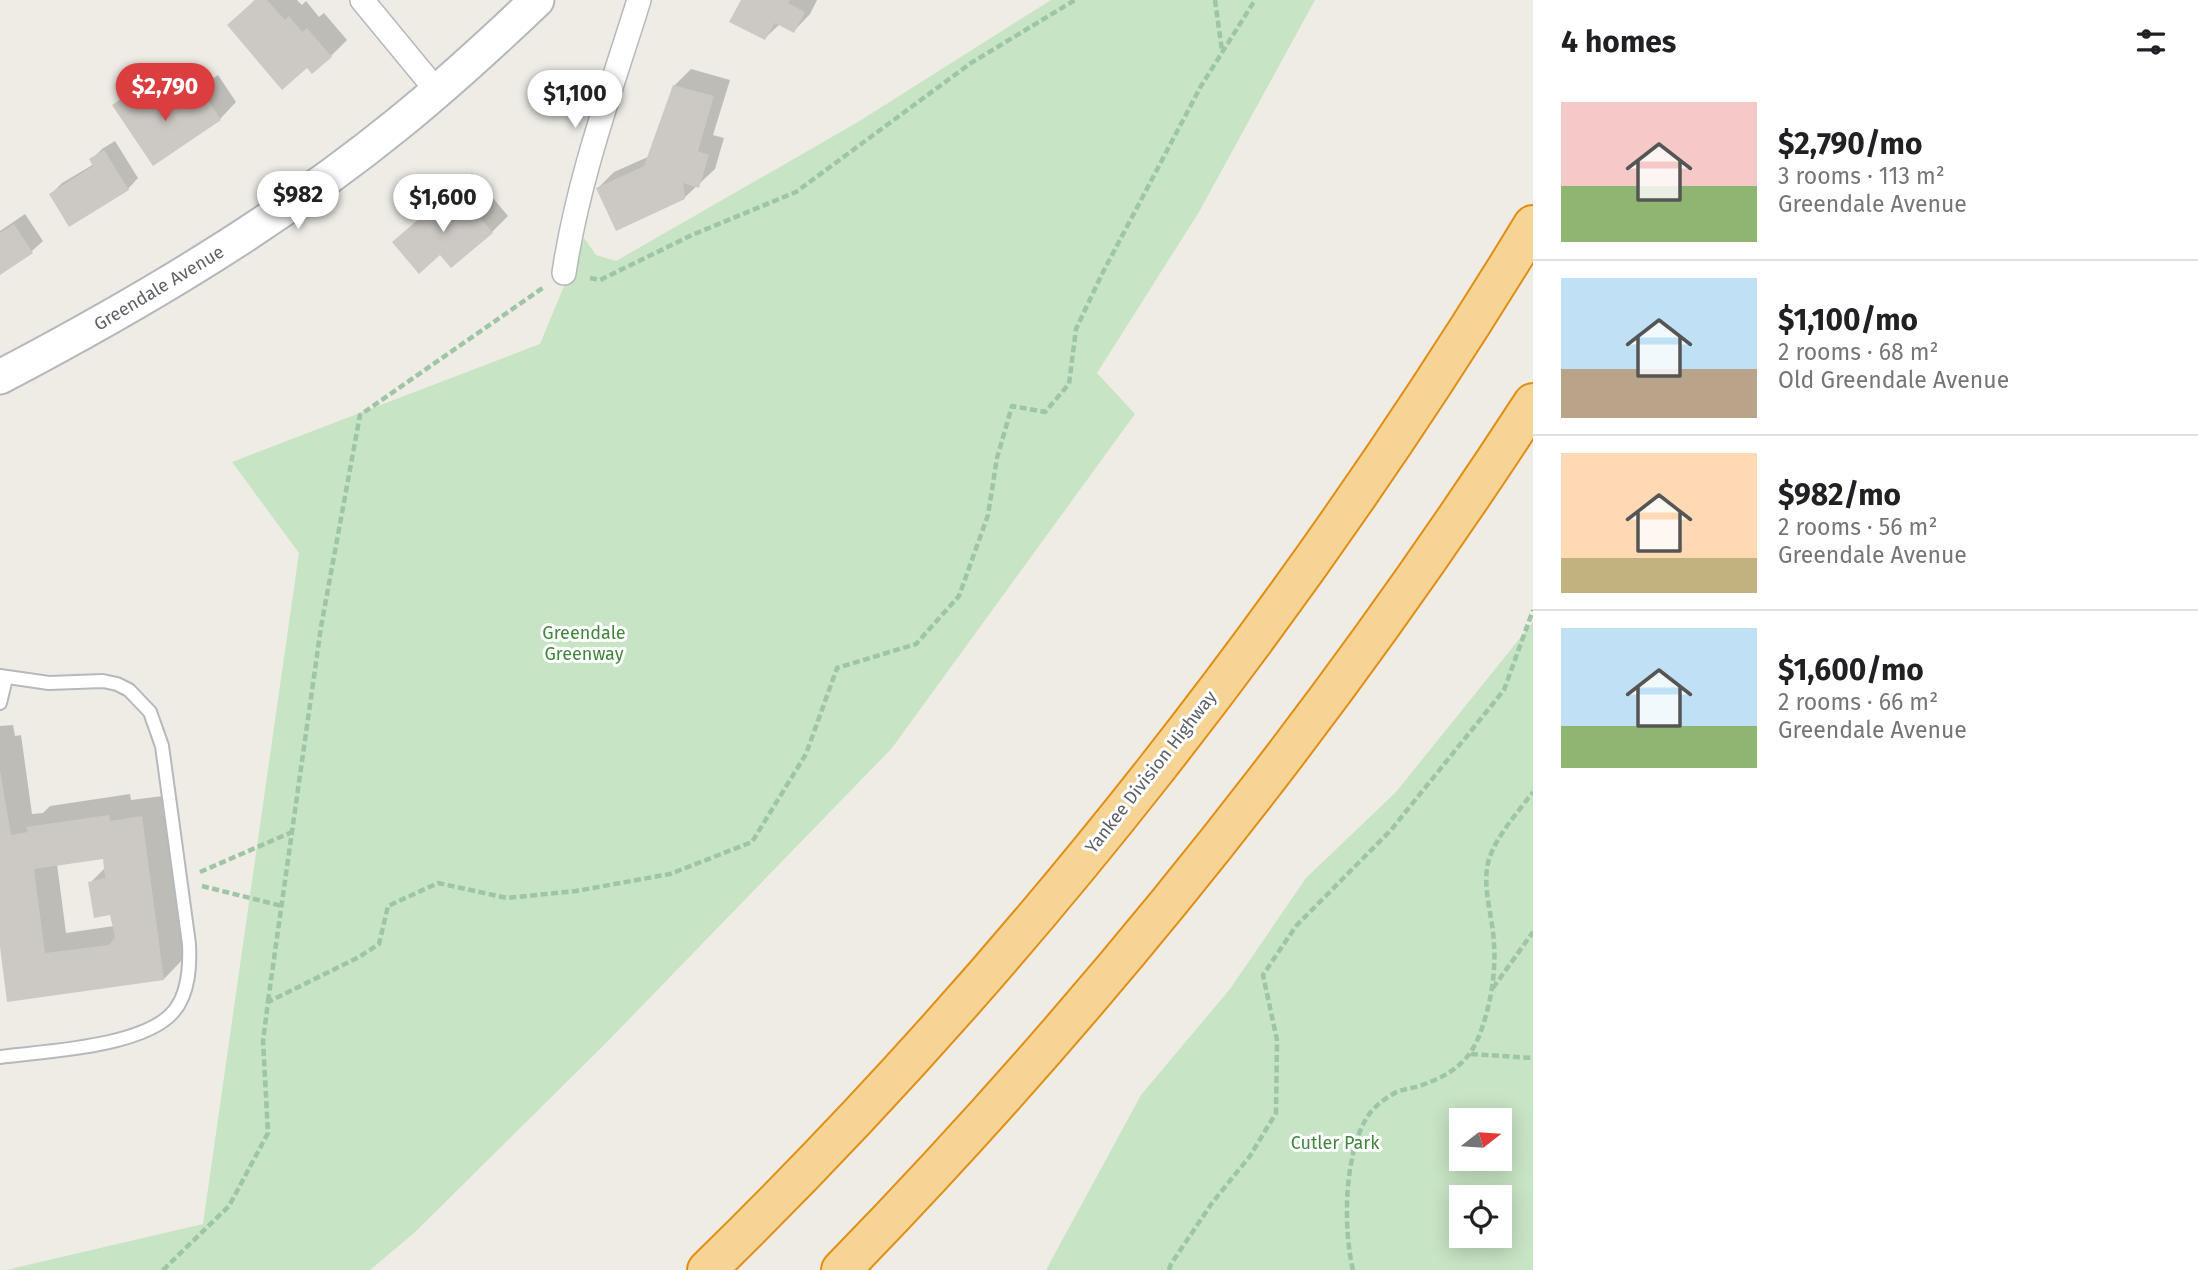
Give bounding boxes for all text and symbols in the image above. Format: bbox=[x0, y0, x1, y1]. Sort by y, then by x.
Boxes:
icon: filters bbox=[2132, 23, 2170, 61]
text: 4 homes bbox=[1561, 24, 1676, 60]
pin: $2,790 bbox=[108, 64, 222, 123]
pin: $1,100 bbox=[518, 71, 632, 130]
text: $2,790 bbox=[132, 72, 198, 100]
text: $1,100 bbox=[543, 79, 607, 107]
text: $2,790/mo bbox=[1778, 126, 1922, 162]
icon: home bbox=[1617, 130, 1701, 214]
text: 3 rooms · 113 m² bbox=[1778, 162, 1945, 190]
pin: $982 bbox=[257, 172, 339, 231]
pin: $1,600 bbox=[386, 174, 500, 234]
text: $982 bbox=[273, 180, 323, 208]
text: $1,600 bbox=[409, 183, 477, 211]
text: Greendale Avenue bbox=[1778, 190, 1967, 218]
street label: Greendale Avenue bbox=[90, 241, 228, 335]
text: $1,100/mo bbox=[1778, 302, 1918, 338]
icon: home bbox=[1617, 306, 1701, 390]
text: 2 rooms · 68 m² bbox=[1778, 338, 1939, 366]
text: Old Greendale Avenue bbox=[1778, 366, 2009, 394]
text: $982/mo bbox=[1778, 477, 1901, 513]
icon: home bbox=[1617, 481, 1701, 565]
text: 2 rooms · 56 m² bbox=[1778, 513, 1937, 541]
text: Greendale Avenue bbox=[1778, 541, 1967, 569]
park label: Greendale Greenway bbox=[542, 622, 626, 665]
text: $1,600/mo bbox=[1778, 652, 1924, 688]
icon: home bbox=[1617, 656, 1701, 740]
street label: Yankee Division Highway bbox=[1081, 686, 1221, 858]
text: 2 rooms · 66 m² bbox=[1778, 688, 1938, 716]
text: Greendale Avenue bbox=[1778, 716, 1967, 744]
north arrow bbox=[1449, 1108, 1512, 1171]
map controls bbox=[1449, 1108, 1512, 1248]
park label: Cutler Park bbox=[1291, 1132, 1380, 1154]
button: locate bbox=[1449, 1185, 1512, 1248]

